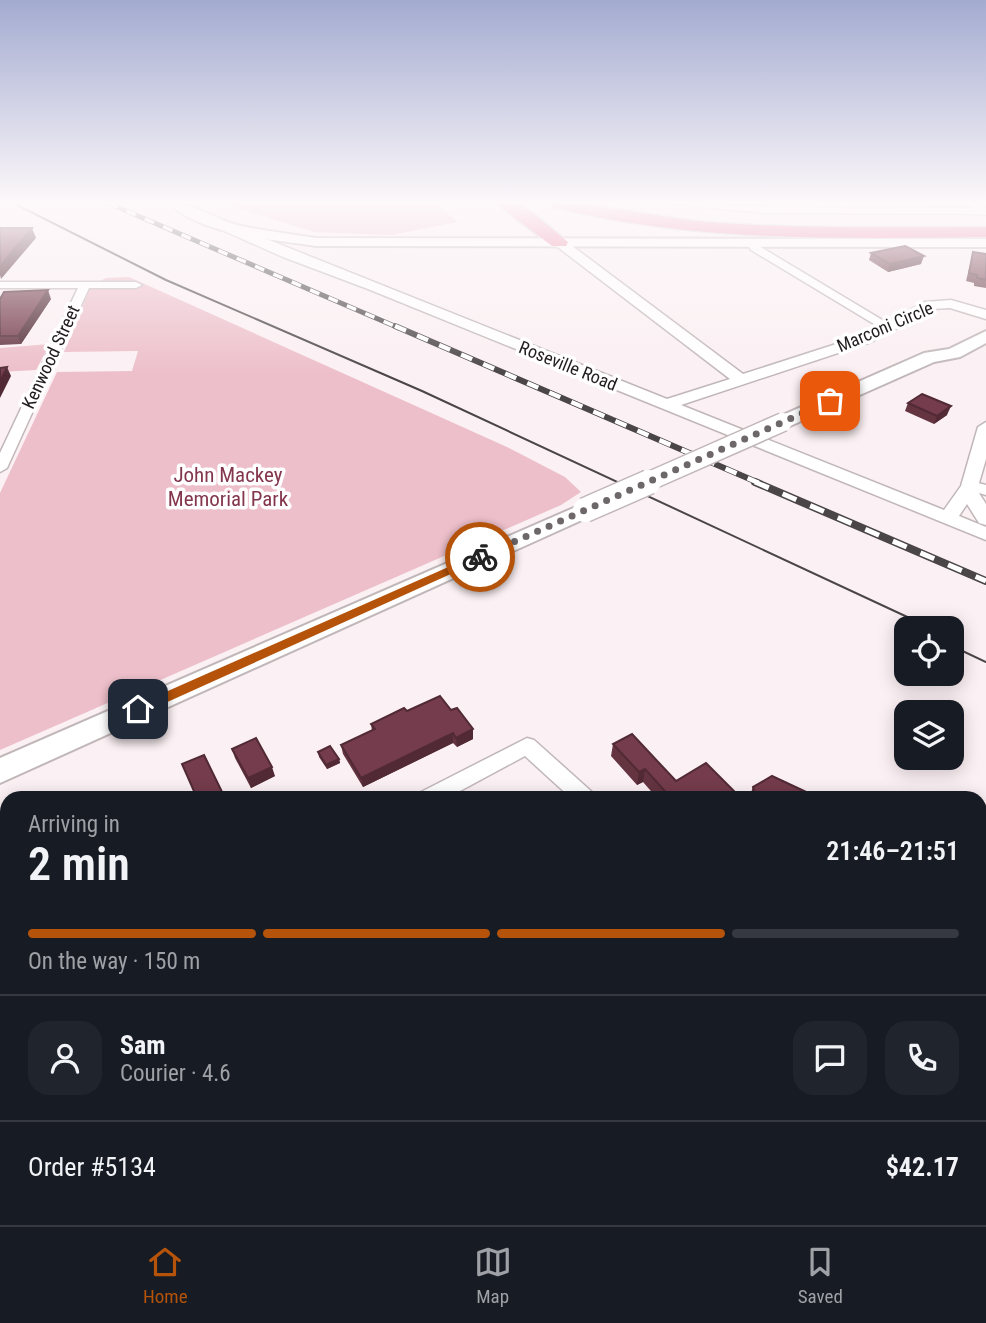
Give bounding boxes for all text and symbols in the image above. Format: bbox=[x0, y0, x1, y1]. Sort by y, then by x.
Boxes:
street label: Marconi Circle bbox=[834, 297, 936, 356]
street label: Kenwood Street bbox=[17, 302, 84, 412]
street label: Roseville Road bbox=[516, 336, 620, 395]
pin bbox=[800, 371, 860, 431]
icon: bag bbox=[811, 382, 849, 420]
park label: John Mackey Memorial Park bbox=[168, 463, 289, 511]
courier bbox=[445, 522, 515, 592]
icon: bike bbox=[461, 538, 499, 576]
map controls bbox=[894, 616, 964, 770]
button: locate bbox=[894, 616, 964, 686]
pin bbox=[108, 679, 168, 739]
icon: home bbox=[119, 690, 157, 728]
button: layers bbox=[894, 700, 964, 770]
text: Arriving in bbox=[28, 811, 120, 838]
text: 21:46–21:51 bbox=[826, 836, 959, 866]
text: 2 min bbox=[28, 837, 130, 891]
text: On the way · 150 m bbox=[28, 948, 200, 975]
button: person bbox=[28, 1021, 102, 1095]
button: chat bbox=[793, 1021, 867, 1095]
button: phone bbox=[885, 1021, 959, 1095]
text: Sam bbox=[120, 1030, 166, 1060]
text: Courier · 4.6 bbox=[120, 1060, 231, 1087]
text: Order #5134 bbox=[28, 1152, 156, 1182]
text: $42.17 bbox=[886, 1152, 959, 1182]
tab: Home bbox=[143, 1243, 188, 1308]
tab: Map bbox=[474, 1243, 512, 1308]
tab: Saved bbox=[798, 1243, 843, 1308]

